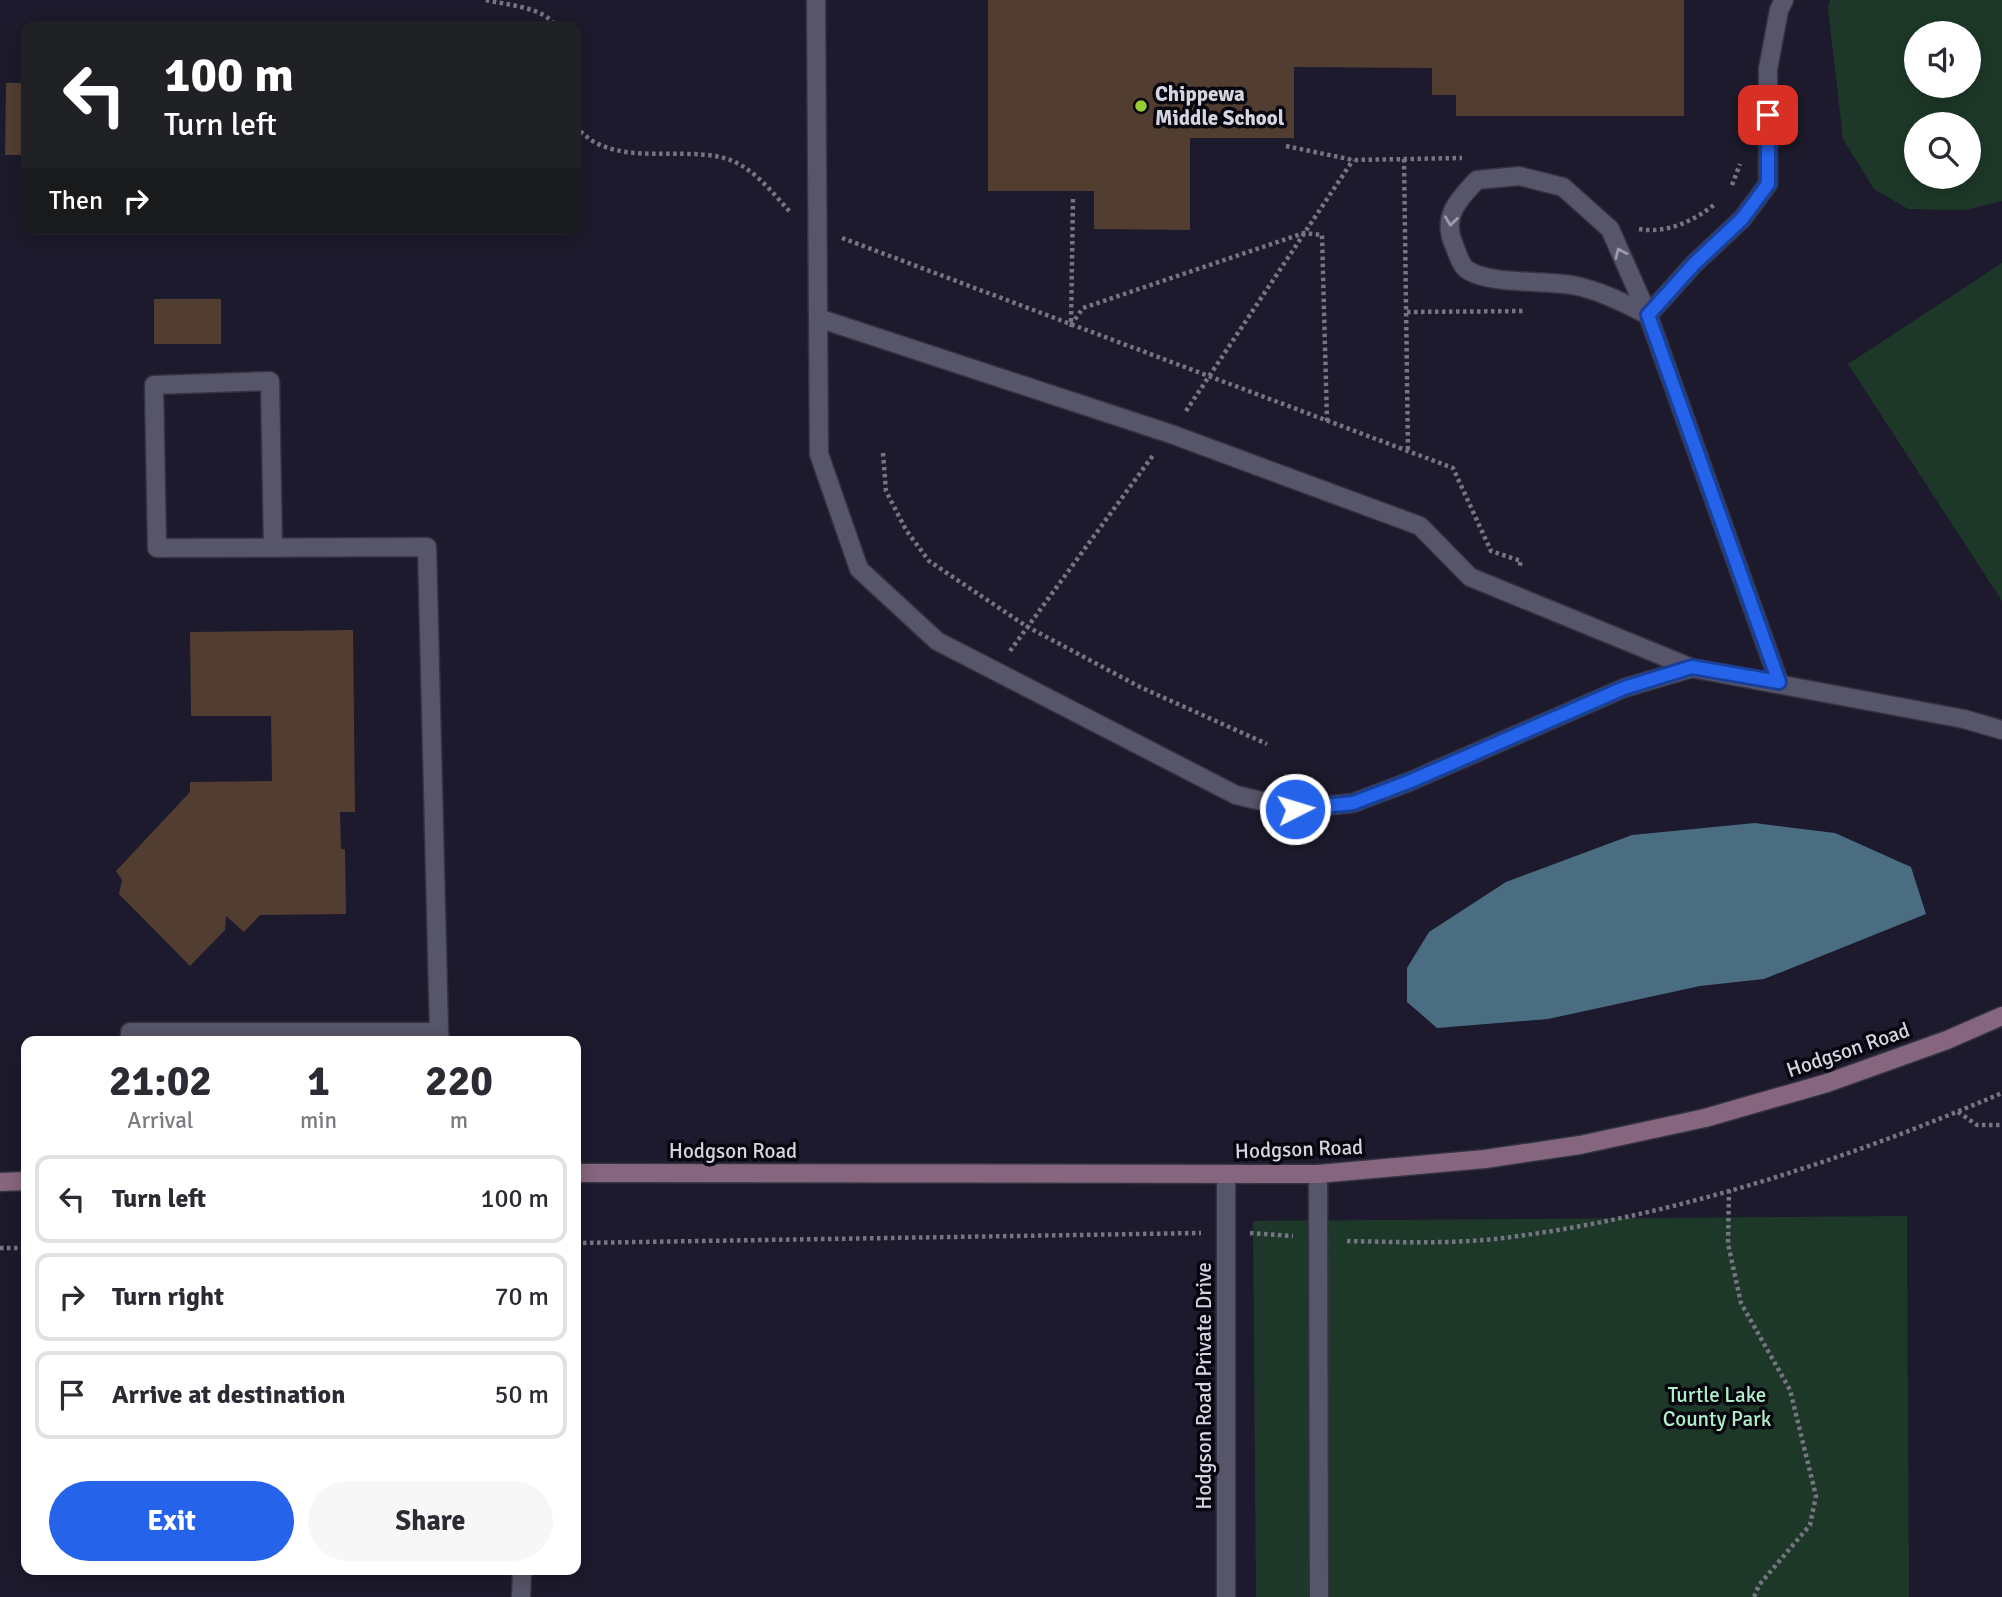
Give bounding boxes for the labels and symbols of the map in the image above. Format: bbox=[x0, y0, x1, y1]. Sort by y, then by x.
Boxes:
place label: Chippewa Middle School bbox=[1155, 81, 1285, 131]
pin bbox=[1738, 85, 1798, 145]
marker: Chippewa Middle School bbox=[1133, 98, 1149, 114]
one-way arrow bbox=[1443, 215, 1458, 227]
one-way arrow bbox=[1615, 247, 1629, 259]
position arrow bbox=[1258, 772, 1332, 846]
street label: Hodgson Road bbox=[1783, 1017, 1913, 1083]
street label: Hodgson Road bbox=[1234, 1134, 1364, 1164]
street label: Hodgson Road bbox=[669, 1138, 797, 1164]
street label: Hodgson Road Private Drive bbox=[1191, 1262, 1217, 1510]
park label: Turtle Lake County Park bbox=[1663, 1382, 1772, 1432]

